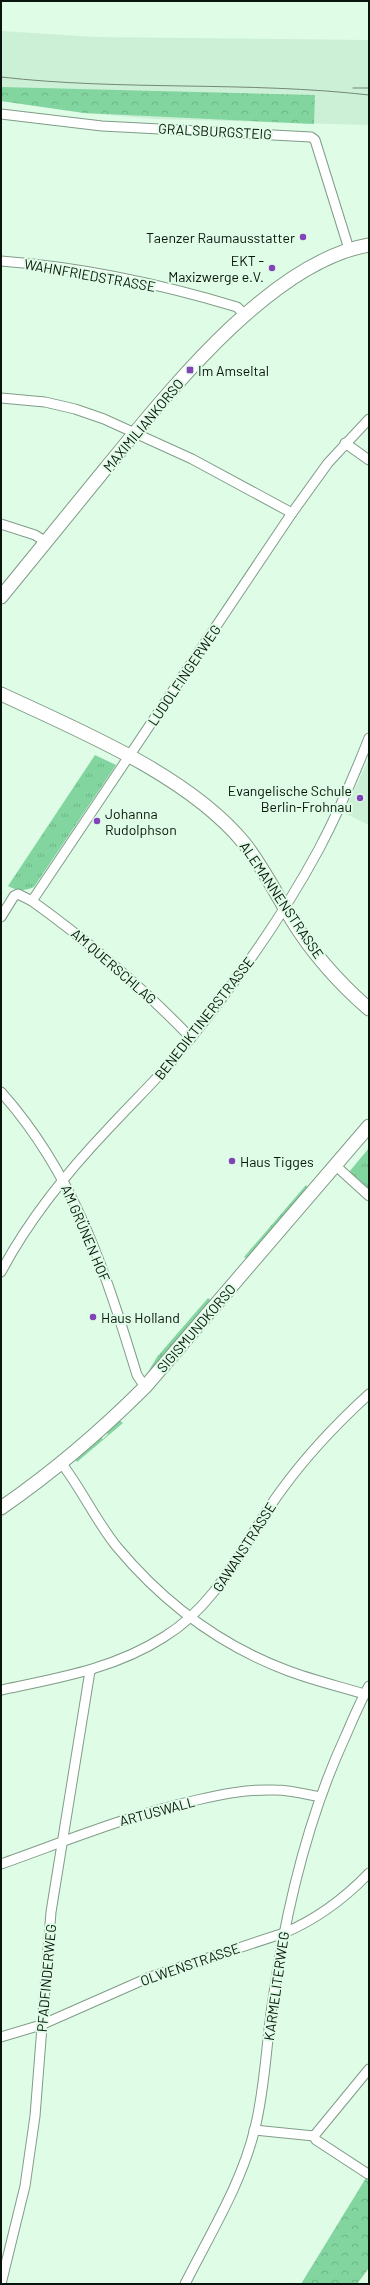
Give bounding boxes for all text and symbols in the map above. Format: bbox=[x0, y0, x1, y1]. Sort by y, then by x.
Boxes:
street label: GRALSBURGSTEIG bbox=[158, 120, 272, 142]
place label: Taenzer Raumausstatter bbox=[146, 229, 295, 246]
marker: Taenzer Raumausstatter bbox=[298, 232, 308, 242]
place label: EKT - Maxizwerge e.V. bbox=[168, 252, 264, 285]
street label: WAHNFRIEDSTRASSE bbox=[23, 255, 157, 295]
marker: EKT - Maxizwerge e.V. bbox=[267, 263, 277, 273]
place label: Im Amseltal bbox=[198, 362, 269, 379]
marker: Im Amseltal bbox=[185, 365, 195, 375]
street label: MAXIMILIANKORSO bbox=[99, 375, 187, 475]
street label: LUDOLFINGERWEG bbox=[144, 621, 224, 729]
place label: Evangelische Schule Berlin-Frohnau bbox=[228, 782, 352, 815]
marker: Evangelische Schule Berlin-Frohnau bbox=[355, 793, 365, 803]
place label: Johanna Rudolphson bbox=[105, 805, 177, 838]
marker: Johanna Rudolphson bbox=[92, 816, 102, 826]
street label: ALEMANNENSTRASSE bbox=[236, 838, 328, 962]
street label: AM QUERSCHLAG bbox=[68, 925, 160, 1007]
street label: BENEDIKTINERSTRASSE bbox=[151, 953, 257, 1083]
place label: Haus Tigges bbox=[240, 1153, 314, 1170]
marker: Haus Tigges bbox=[227, 1156, 237, 1166]
street label: AM GRÜNEN HOF bbox=[58, 1182, 114, 1284]
street label: SIGISMUNDKORSO bbox=[153, 1280, 239, 1376]
place label: Haus Holland bbox=[101, 1309, 180, 1326]
marker: Haus Holland bbox=[88, 1312, 98, 1322]
street label: GAWANSTRASSE bbox=[209, 1499, 279, 1595]
street label: ARTUSWALL bbox=[117, 1793, 197, 1829]
street label: PFADFINDERWEG bbox=[33, 1923, 59, 2033]
street label: KARMELITERWEG bbox=[260, 1930, 292, 2042]
street label: OLWENSTRASSE bbox=[138, 1939, 242, 1989]

